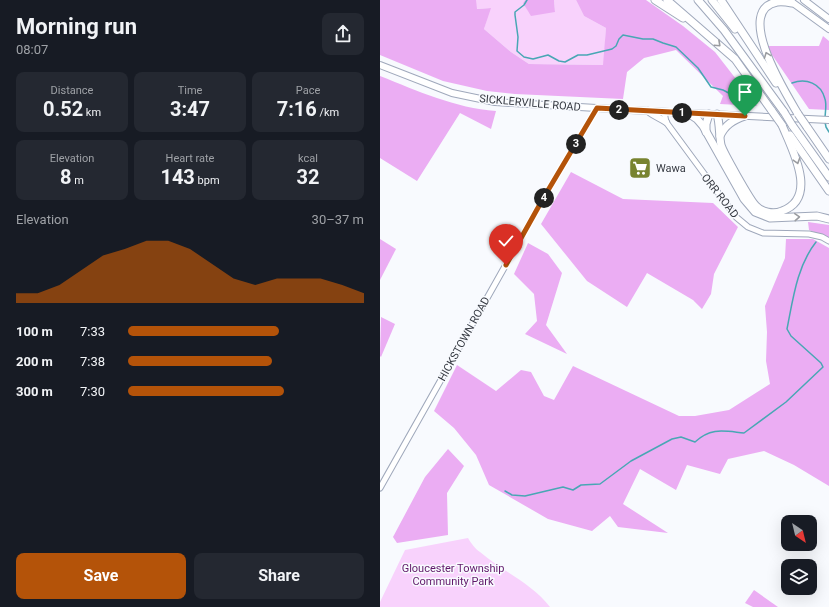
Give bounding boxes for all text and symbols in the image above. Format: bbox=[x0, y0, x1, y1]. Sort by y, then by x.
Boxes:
button: share bbox=[322, 13, 364, 55]
text: Morning run bbox=[16, 14, 137, 39]
one-way arrow bbox=[713, 39, 721, 47]
text: 08:07 bbox=[16, 42, 48, 57]
one-way arrow bbox=[764, 51, 772, 58]
pin bbox=[728, 75, 762, 116]
icon: arrive bbox=[734, 81, 756, 103]
text: Distance bbox=[51, 84, 93, 97]
text: Time bbox=[178, 84, 202, 97]
text: Pace bbox=[296, 84, 320, 97]
street label: SICKLERVILLE ROAD bbox=[479, 92, 581, 114]
text: 0.52 bbox=[43, 97, 83, 121]
text: 3:47 bbox=[170, 97, 210, 121]
text: 7:16 bbox=[277, 97, 317, 121]
pin: 2 bbox=[609, 100, 629, 120]
text: 2 bbox=[616, 103, 622, 116]
pin: 1 bbox=[672, 103, 692, 123]
text: km bbox=[83, 106, 101, 119]
text: /km bbox=[317, 106, 339, 119]
text: 1 bbox=[679, 106, 685, 119]
pin: 3 bbox=[566, 134, 586, 154]
text: 3 bbox=[573, 137, 579, 150]
text: Elevation bbox=[50, 152, 94, 165]
text: Heart rate bbox=[166, 152, 214, 165]
text: kcal bbox=[298, 152, 318, 165]
supermarket icon: Wawa bbox=[627, 155, 653, 181]
one-way arrow bbox=[792, 157, 801, 164]
place label: Wawa bbox=[656, 162, 686, 175]
text: 8 bbox=[60, 165, 72, 189]
text: 143 bbox=[160, 165, 195, 189]
text: 32 bbox=[297, 165, 319, 189]
street label: ORR ROAD bbox=[699, 171, 741, 221]
text: m bbox=[72, 174, 84, 187]
text: bpm bbox=[195, 174, 220, 187]
pin: 4 bbox=[534, 188, 554, 208]
text: 4 bbox=[541, 191, 547, 204]
text: Elevation bbox=[16, 212, 69, 227]
text: 30–37 m bbox=[312, 212, 364, 227]
one-way arrow bbox=[794, 213, 800, 222]
pin bbox=[489, 224, 523, 265]
icon: check bbox=[495, 230, 517, 252]
street label: HICKSTOWN ROAD bbox=[435, 295, 493, 383]
text: 100 m bbox=[16, 324, 53, 339]
text: 7:33 bbox=[80, 324, 105, 339]
text: 200 m bbox=[16, 354, 53, 369]
text: 7:38 bbox=[80, 354, 105, 369]
text: 300 m bbox=[16, 384, 53, 399]
text: 7:30 bbox=[80, 384, 105, 399]
north arrow bbox=[781, 515, 817, 551]
map controls bbox=[781, 515, 817, 595]
button: Save bbox=[16, 553, 186, 599]
button: Share bbox=[194, 553, 364, 599]
button: layers bbox=[781, 559, 817, 595]
park label: Gloucester Township Community Park bbox=[402, 562, 504, 588]

